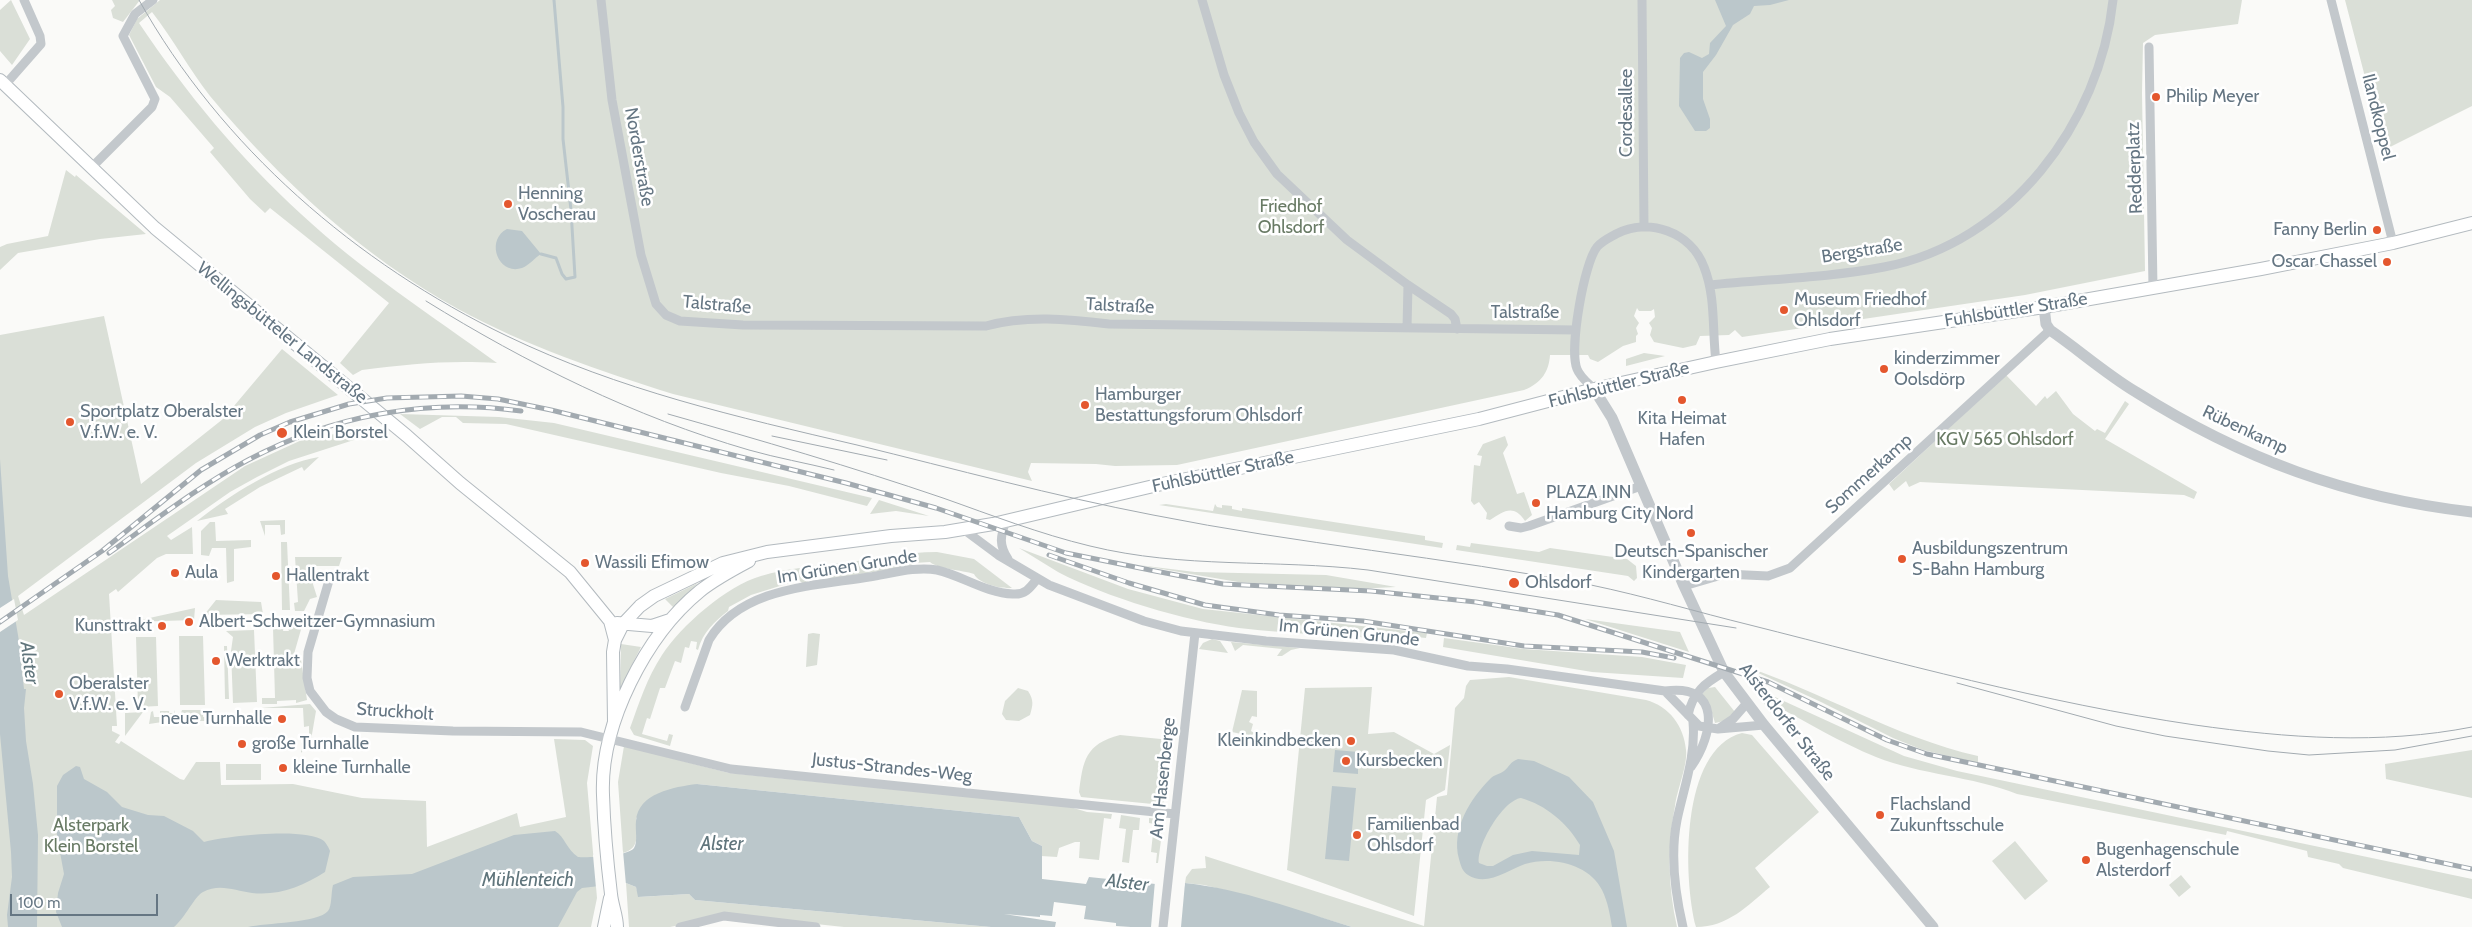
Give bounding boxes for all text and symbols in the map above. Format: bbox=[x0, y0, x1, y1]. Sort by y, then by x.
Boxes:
street label: Cordesallee bbox=[1616, 69, 1638, 157]
street label: Ilandkoppel bbox=[2357, 71, 2399, 163]
place label: Philip Meyer bbox=[2166, 86, 2259, 108]
marker: Philip Meyer bbox=[2150, 91, 2162, 103]
street label: Norderstraße bbox=[620, 106, 658, 208]
street label: Redderplatz bbox=[2123, 122, 2147, 214]
place label: Henning Voscherau bbox=[518, 183, 596, 225]
park label: Friedhof Ohlsdorf bbox=[1258, 196, 1324, 238]
marker: Henning Voscherau bbox=[502, 198, 514, 210]
place label: Fanny Berlin bbox=[2273, 219, 2367, 241]
marker: Fanny Berlin bbox=[2371, 224, 2383, 236]
street label: Bergstraße bbox=[1820, 234, 1904, 268]
place label: Oscar Chassel bbox=[2271, 251, 2377, 273]
marker: Oscar Chassel bbox=[2381, 256, 2393, 268]
street label: Wellingsbütteler Landstraße bbox=[192, 258, 372, 408]
street label: Fuhlsbüttler Straße bbox=[1943, 288, 2089, 332]
place label: Museum Friedhof Ohlsdorf bbox=[1794, 289, 1927, 332]
street label: Talstraße bbox=[682, 291, 752, 319]
street label: Talstraße bbox=[1085, 293, 1155, 319]
street label: Talstraße bbox=[1491, 302, 1559, 324]
marker: Museum Friedhof Ohlsdorf bbox=[1778, 304, 1790, 316]
place label: kinderzimmer Oolsdörp bbox=[1894, 348, 2000, 390]
street label: Fuhlsbüttler Straße bbox=[1546, 357, 1692, 413]
marker: kinderzimmer Oolsdörp bbox=[1878, 363, 1890, 375]
place label: Hamburger Bestattungsforum Ohlsdorf bbox=[1095, 384, 1302, 426]
marker: Kita Heimat Hafen bbox=[1676, 394, 1688, 406]
marker: Hamburger Bestattungsforum Ohlsdorf bbox=[1079, 399, 1091, 411]
place label: Sportplatz Oberalster V.f.W. e. V. bbox=[80, 401, 243, 444]
street label: Rübenkamp bbox=[2199, 401, 2291, 459]
place label: Kita Heimat Hafen bbox=[1638, 408, 1726, 450]
marker: Sportplatz Oberalster V.f.W. e. V. bbox=[64, 416, 76, 428]
place label: Klein Borstel bbox=[293, 422, 388, 444]
marker: Klein Borstel bbox=[275, 426, 289, 440]
street label: Sommerkamp bbox=[1821, 429, 1917, 519]
park label: KGV 565 Ohlsdorf bbox=[1936, 429, 2074, 451]
street label: Fuhlsbüttler Straße bbox=[1150, 446, 1296, 498]
place label: PLAZA INN Hamburg City Nord bbox=[1546, 482, 1693, 524]
marker: PLAZA INN Hamburg City Nord bbox=[1530, 497, 1542, 509]
marker: Deutsch-Spanischer Kindergarten bbox=[1685, 527, 1697, 539]
place label: Ausbildungszentrum S-Bahn Hamburg bbox=[1912, 538, 2068, 580]
place label: Deutsch-Spanischer Kindergarten bbox=[1614, 541, 1768, 584]
street label: Im Grünen Grunde bbox=[776, 545, 918, 589]
place label: Wassili Efimow bbox=[595, 552, 709, 574]
marker: Ausbildungszentrum S-Bahn Hamburg bbox=[1896, 553, 1908, 565]
marker: Wassili Efimow bbox=[579, 557, 591, 569]
place label: Aula bbox=[185, 562, 218, 584]
place label: Hallentrakt bbox=[286, 565, 369, 587]
marker: Aula bbox=[169, 567, 181, 579]
marker: Hallentrakt bbox=[270, 570, 282, 582]
place label: Ohlsdorf bbox=[1525, 572, 1592, 594]
marker: Ohlsdorf bbox=[1507, 576, 1521, 590]
place label: Albert-Schweitzer-Gymnasium bbox=[199, 611, 435, 633]
place label: Kunsttrakt bbox=[75, 615, 152, 637]
street label: Im Grünen Grunde bbox=[1278, 615, 1420, 651]
marker: Albert-Schweitzer-Gymnasium bbox=[183, 616, 195, 628]
marker: Kunsttrakt bbox=[156, 620, 168, 632]
water label: Alster bbox=[15, 640, 43, 686]
place label: Werktrakt bbox=[226, 650, 300, 672]
marker: Werktrakt bbox=[210, 655, 222, 667]
street label: Alsterdorfer Straße bbox=[1734, 659, 1840, 785]
place label: Oberalster V.f.W. e. V. bbox=[69, 673, 149, 716]
marker: Oberalster V.f.W. e. V. bbox=[53, 688, 65, 700]
street label: Struckholt bbox=[356, 699, 434, 725]
place label: neue Turnhalle bbox=[161, 708, 272, 730]
marker: neue Turnhalle bbox=[276, 713, 288, 725]
street label: Am Hasenberge bbox=[1146, 716, 1180, 840]
place label: Kleinkindbecken bbox=[1217, 730, 1341, 752]
place label: große Turnhalle bbox=[252, 733, 369, 755]
marker: Kleinkindbecken bbox=[1345, 735, 1357, 747]
marker: große Turnhalle bbox=[236, 738, 248, 750]
street label: Justus-Strandes-Weg bbox=[811, 749, 973, 787]
place label: Kursbecken bbox=[1356, 750, 1443, 772]
marker: Kursbecken bbox=[1340, 755, 1352, 767]
place label: kleine Turnhalle bbox=[293, 757, 411, 779]
marker: kleine Turnhalle bbox=[277, 762, 289, 774]
place label: Flachsland Zukunftsschule bbox=[1890, 794, 2004, 836]
marker: Flachsland Zukunftsschule bbox=[1874, 809, 1886, 821]
place label: Familienbad Ohlsdorf bbox=[1367, 814, 1460, 856]
park label: Alsterpark Klein Borstel bbox=[44, 815, 138, 858]
marker: Familienbad Ohlsdorf bbox=[1351, 829, 1363, 841]
water label: Alster bbox=[701, 833, 743, 855]
place label: Bugenhagenschule Alsterdorf bbox=[2096, 839, 2239, 882]
marker: Bugenhagenschule Alsterdorf bbox=[2080, 854, 2092, 866]
water label: Mühlenteich bbox=[482, 869, 574, 891]
water label: Alster bbox=[1105, 869, 1149, 897]
scale bar bbox=[12, 884, 160, 916]
text: 100 m bbox=[18, 894, 60, 912]

